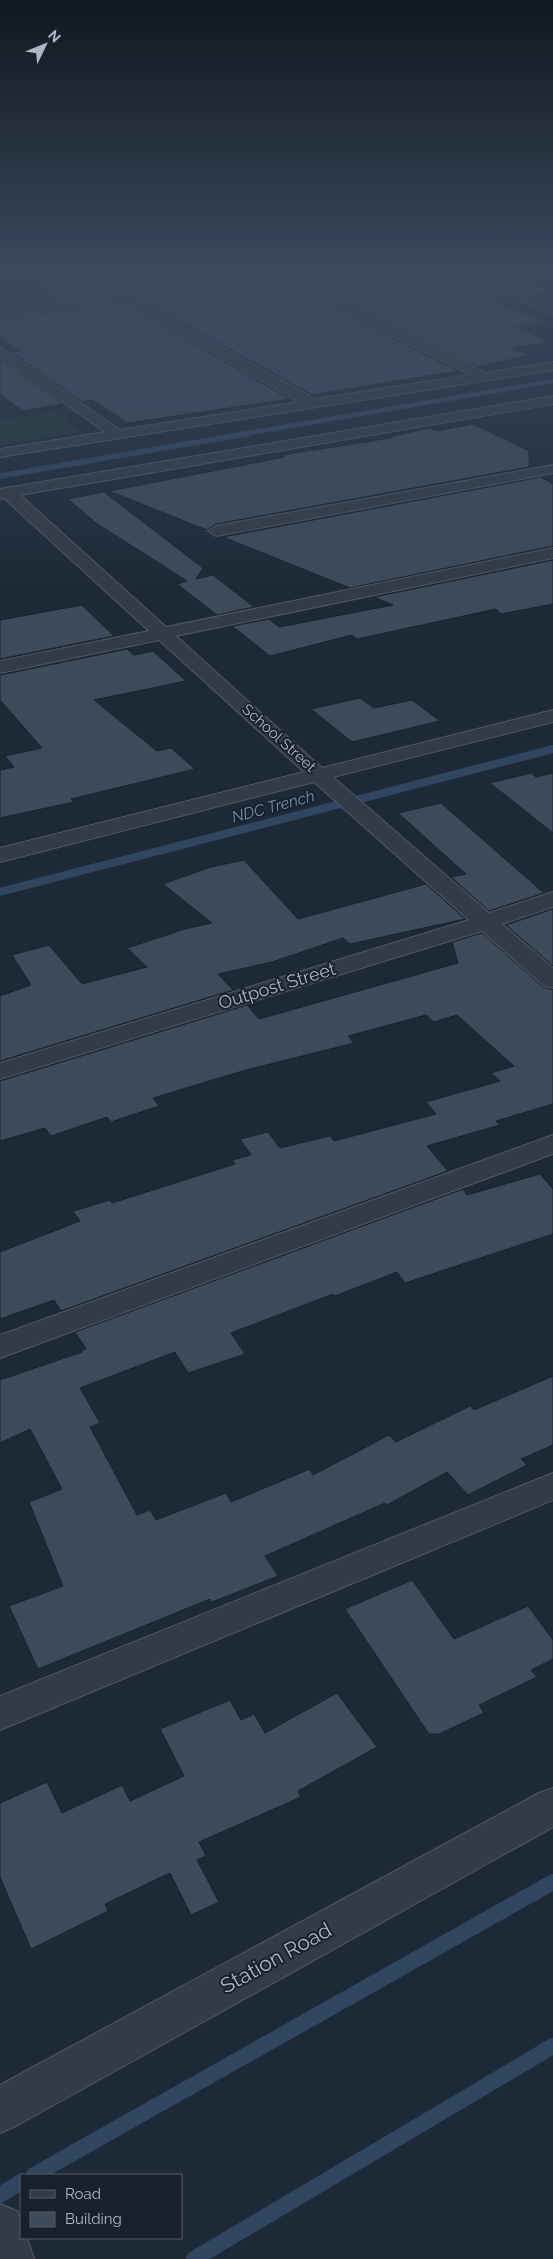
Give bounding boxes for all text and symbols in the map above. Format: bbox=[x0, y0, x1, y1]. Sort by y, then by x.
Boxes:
north arrow bbox=[20, 20, 70, 70]
text: N bbox=[45, 27, 64, 45]
street label: School Street bbox=[238, 700, 320, 776]
water label: NDC Trench bbox=[230, 786, 317, 827]
street label: Outpost Street bbox=[216, 958, 338, 1013]
street label: Station Road bbox=[216, 1917, 336, 1998]
legend bbox=[20, 2174, 182, 2239]
text: Road bbox=[65, 2185, 101, 2203]
text: Building bbox=[65, 2210, 122, 2228]

